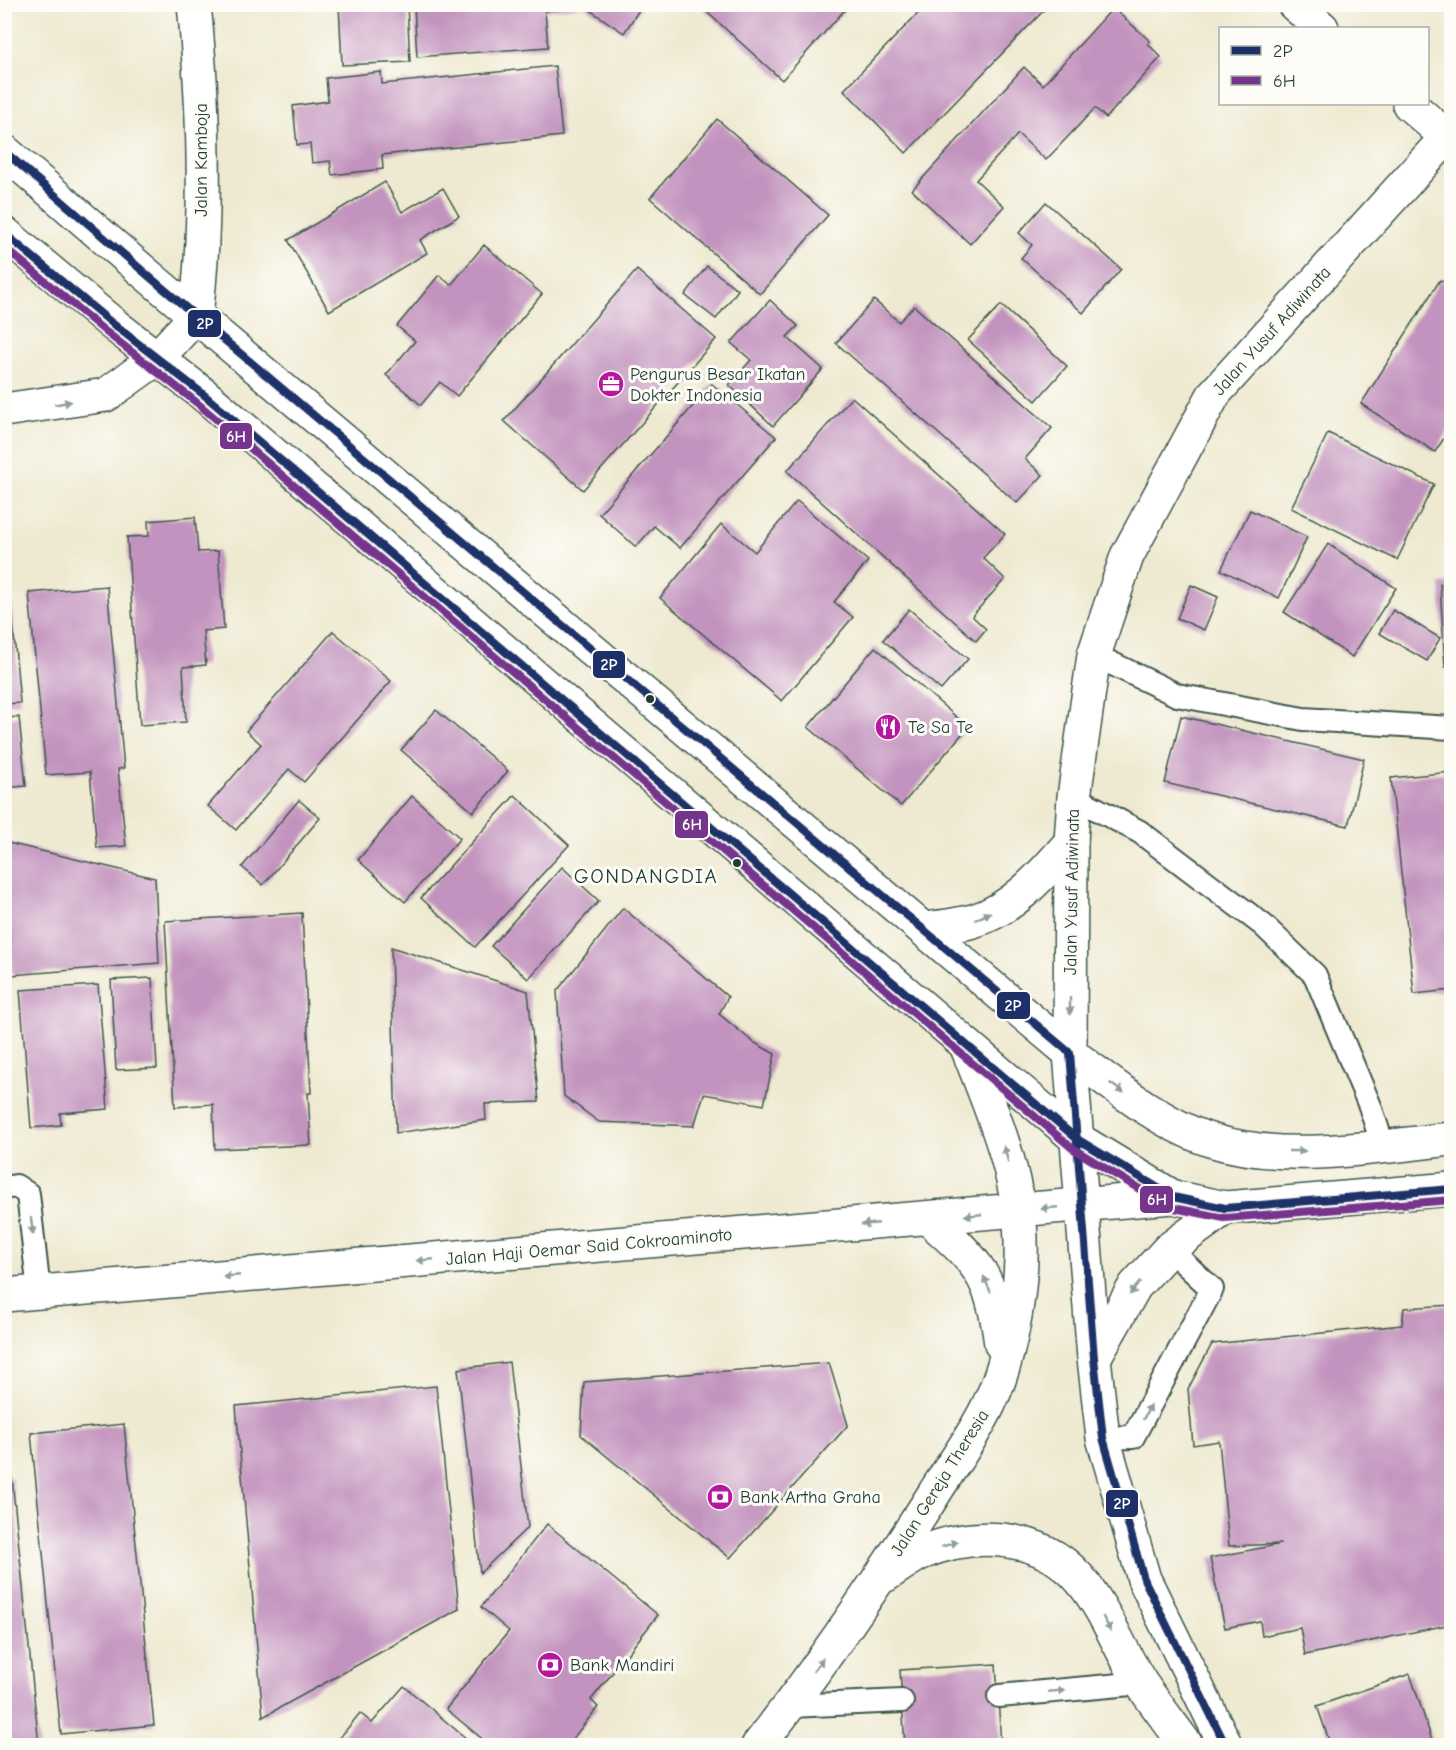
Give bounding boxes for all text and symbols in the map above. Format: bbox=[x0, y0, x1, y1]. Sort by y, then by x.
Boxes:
legend bbox=[1219, 27, 1429, 105]
text: 2P bbox=[1273, 41, 1293, 62]
text: 6H bbox=[1273, 71, 1296, 92]
street label: Jalan Kamboja bbox=[191, 103, 212, 217]
street label: Jalan Yusuf Adiwinata bbox=[1209, 262, 1335, 400]
line badge: 2P bbox=[187, 309, 222, 338]
text: 2P bbox=[197, 315, 214, 333]
place label: Pengurus Besar Ikatan Dokter Indonesia bbox=[630, 364, 805, 406]
office icon: Pengurus Besar Ikatan Dokter Indonesia bbox=[596, 369, 626, 399]
one-way arrow bbox=[53, 398, 72, 407]
line badge: 6H bbox=[219, 422, 253, 450]
text: 6H bbox=[226, 428, 246, 446]
line badge: 2P bbox=[592, 650, 626, 679]
text: 2P bbox=[601, 656, 618, 674]
unlabelled marker bbox=[644, 693, 656, 705]
restaurant icon: Te Sa Te bbox=[873, 712, 903, 742]
place label: Te Sa Te bbox=[908, 717, 973, 738]
street label: Jalan Yusuf Adiwinata bbox=[1060, 809, 1084, 975]
line badge: 6H bbox=[674, 810, 709, 839]
text: 6H bbox=[682, 816, 702, 834]
unlabelled marker bbox=[731, 857, 743, 869]
district label: GONDANGDIA bbox=[574, 864, 718, 888]
one-way arrow bbox=[975, 911, 992, 921]
line badge: 2P bbox=[996, 991, 1031, 1020]
one-way arrow bbox=[1065, 996, 1075, 1015]
text: 2P bbox=[1005, 997, 1022, 1015]
one-way arrow bbox=[1109, 1082, 1125, 1094]
one-way arrow bbox=[1001, 1145, 1010, 1163]
one-way arrow bbox=[1288, 1146, 1307, 1156]
line badge: 6H bbox=[1139, 1185, 1174, 1214]
text: 6H bbox=[1147, 1191, 1167, 1209]
one-way arrow bbox=[1040, 1203, 1059, 1213]
one-way arrow bbox=[963, 1210, 982, 1220]
one-way arrow bbox=[27, 1217, 37, 1236]
one-way arrow bbox=[861, 1219, 880, 1229]
street label: Jalan Haji Oemar Said Cokroaminoto bbox=[445, 1224, 733, 1270]
one-way arrow bbox=[415, 1255, 434, 1265]
one-way arrow bbox=[221, 1271, 240, 1281]
one-way arrow bbox=[983, 1275, 992, 1292]
one-way arrow bbox=[1129, 1280, 1141, 1295]
one-way arrow bbox=[1142, 1403, 1152, 1420]
street label: Jalan Gereja Theresia bbox=[886, 1406, 994, 1560]
bank icon: Bank Artha Graha bbox=[705, 1482, 735, 1512]
place label: Bank Artha Graha bbox=[740, 1487, 881, 1508]
line badge: 2P bbox=[1105, 1489, 1139, 1518]
text: 2P bbox=[1114, 1495, 1131, 1513]
one-way arrow bbox=[941, 1539, 959, 1548]
one-way arrow bbox=[1102, 1616, 1113, 1632]
bank icon: Bank Mandiri bbox=[535, 1650, 565, 1680]
place label: Bank Mandiri bbox=[570, 1655, 674, 1676]
one-way arrow bbox=[812, 1658, 824, 1673]
one-way arrow bbox=[1048, 1686, 1067, 1696]

